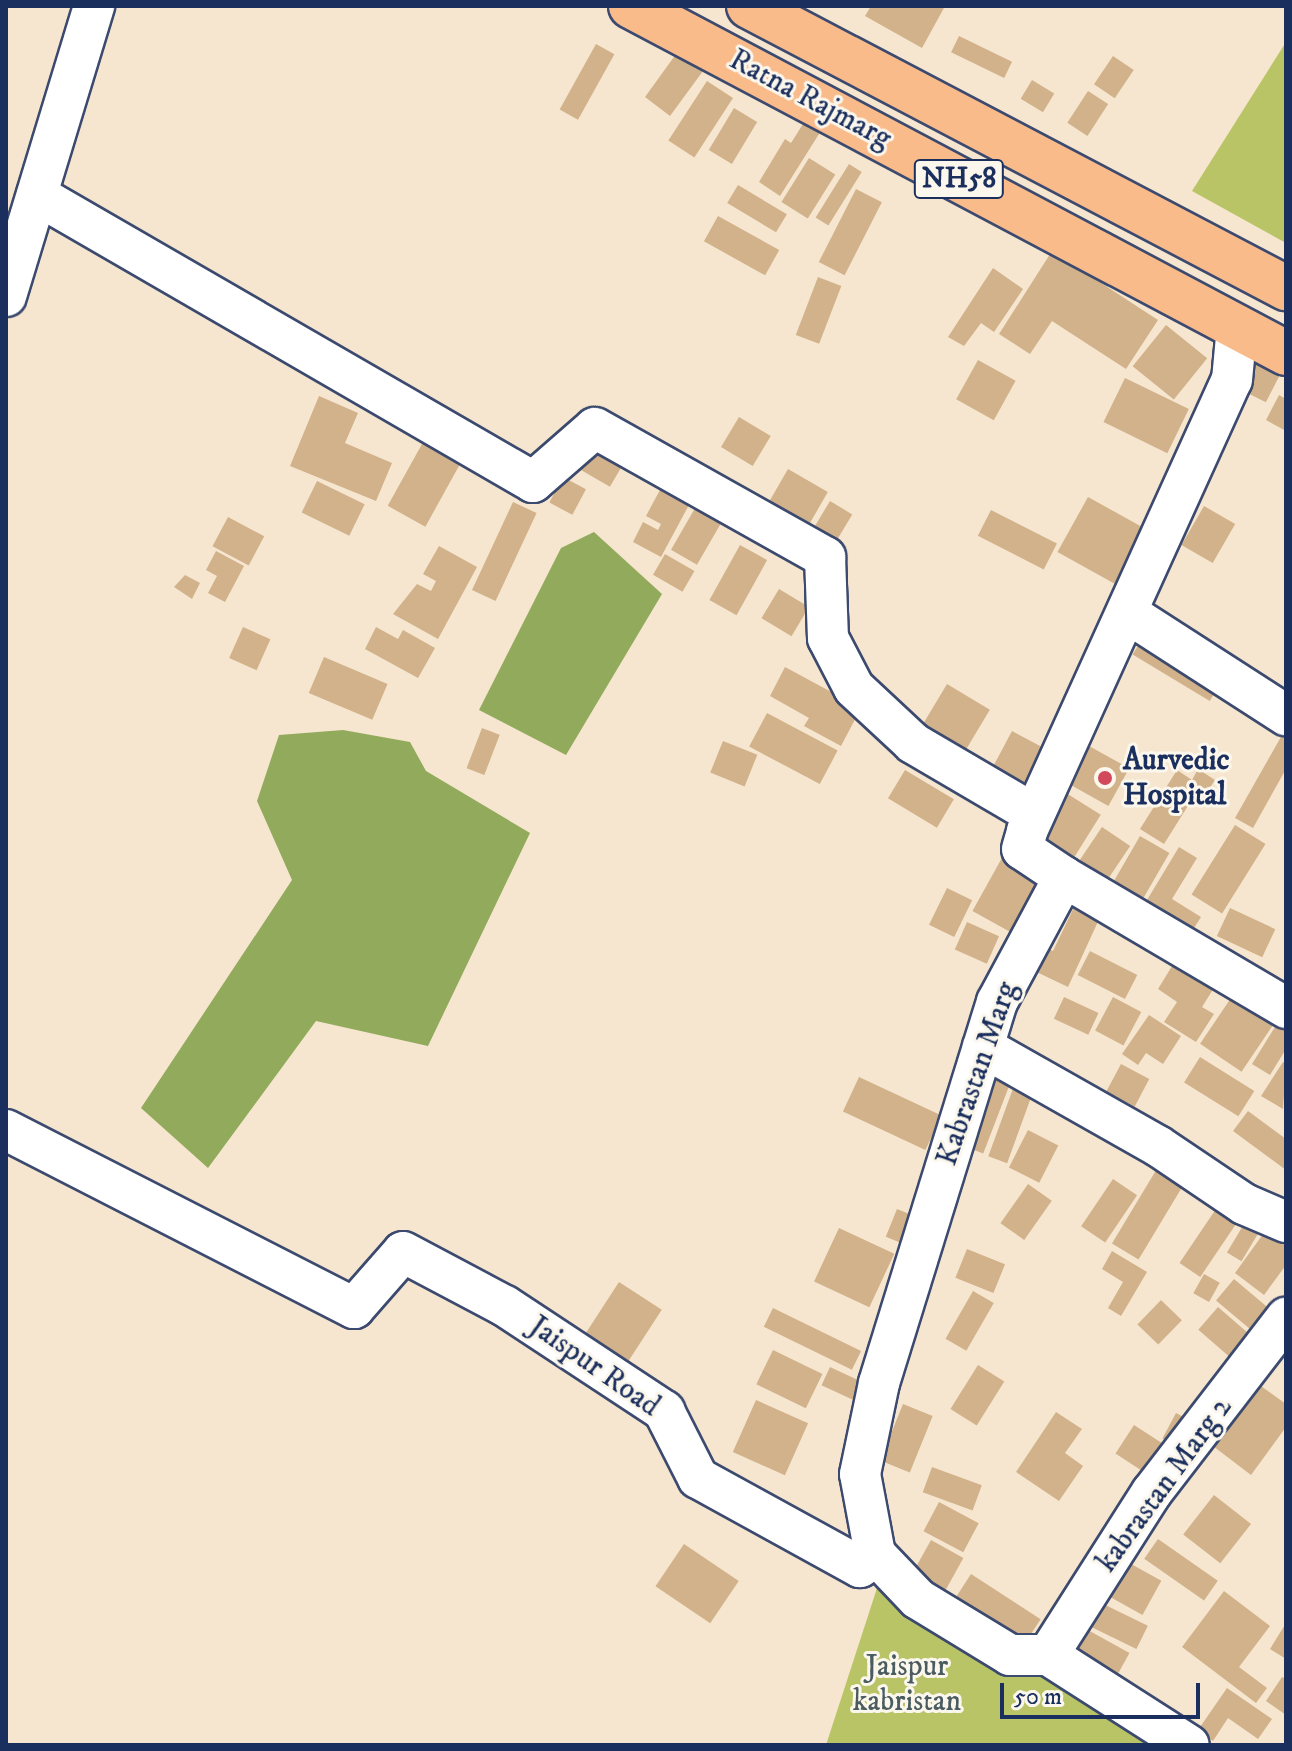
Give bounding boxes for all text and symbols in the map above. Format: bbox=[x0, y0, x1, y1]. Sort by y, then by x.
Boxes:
street label: Ratna Rajmarg bbox=[723, 42, 897, 158]
road number: NH58 bbox=[913, 155, 1005, 203]
place label: Aurvedic Hospital bbox=[1123, 743, 1229, 814]
marker: Aurvedic Hospital bbox=[1094, 767, 1116, 789]
street label: Kabrastan Marg bbox=[930, 977, 1026, 1171]
street label: Jaispur Road bbox=[522, 1309, 666, 1425]
street label: kabrastan Marg 2 bbox=[1090, 1391, 1240, 1579]
park label: Jaispur kabristan bbox=[853, 1649, 961, 1720]
scale bar bbox=[1004, 1667, 1204, 1717]
text: 50 m bbox=[1014, 1682, 1062, 1712]

